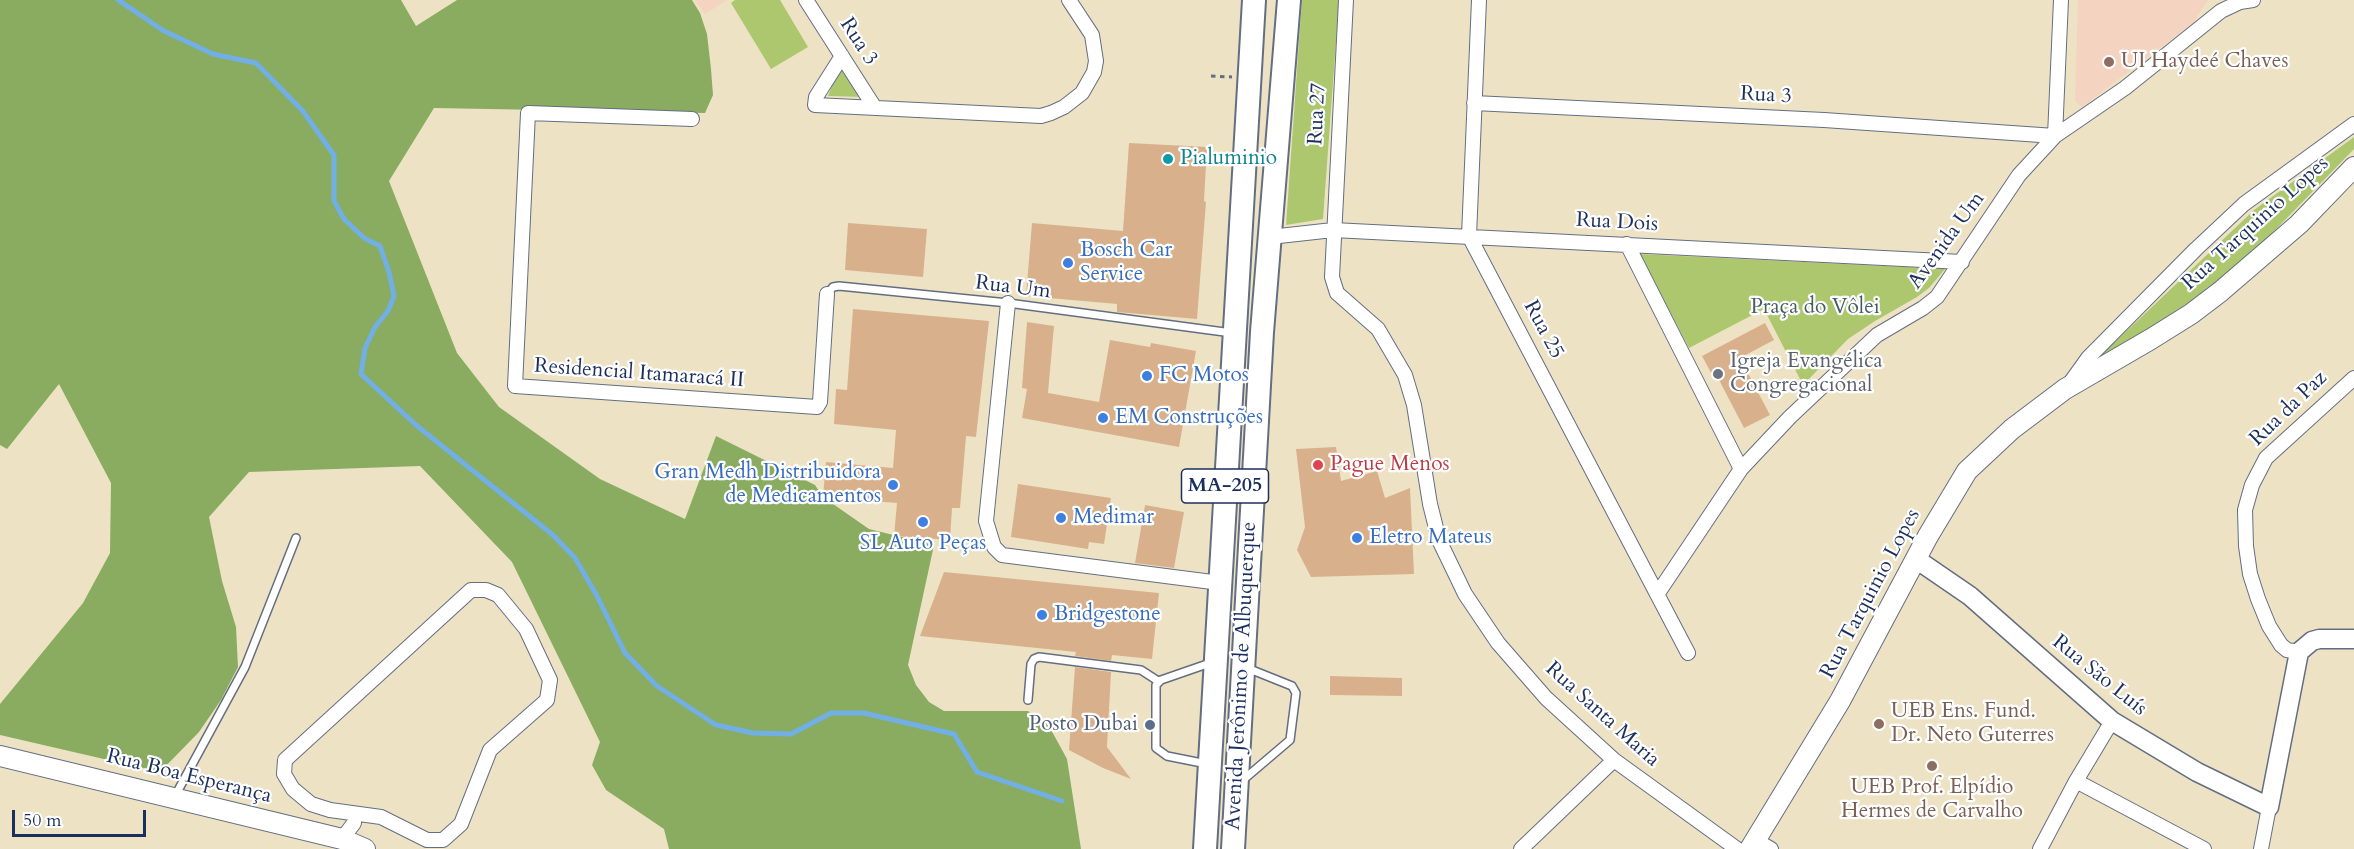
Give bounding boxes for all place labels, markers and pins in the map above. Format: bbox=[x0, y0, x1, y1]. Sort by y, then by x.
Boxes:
place label: UI Haydeé Chaves bbox=[2121, 49, 2288, 75]
marker: UI Haydeé Chaves bbox=[2102, 55, 2116, 69]
place label: Pialuminio bbox=[1180, 146, 1277, 172]
marker: Pialuminio bbox=[1161, 152, 1175, 166]
place label: Bosch Car Service bbox=[1080, 238, 1172, 288]
marker: Bosch Car Service bbox=[1061, 256, 1075, 270]
place label: Igreja Evangélica Congregacional bbox=[1730, 349, 1883, 399]
place label: FC Motos bbox=[1159, 363, 1249, 389]
marker: Igreja Evangélica Congregacional bbox=[1711, 367, 1725, 381]
marker: FC Motos bbox=[1140, 369, 1154, 383]
place label: EM Construções bbox=[1115, 405, 1263, 431]
marker: EM Construções bbox=[1096, 411, 1110, 425]
place label: Pague Menos bbox=[1330, 452, 1450, 478]
marker: Pague Menos bbox=[1311, 458, 1325, 472]
place label: Gran Medh Distribuidora de Medicamentos bbox=[654, 460, 881, 510]
marker: Gran Medh Distribuidora de Medicamentos bbox=[886, 478, 900, 492]
place label: Medimar bbox=[1073, 505, 1154, 531]
marker: Medimar bbox=[1054, 511, 1068, 525]
marker: SL Auto Peças bbox=[916, 515, 930, 529]
place label: Eletro Mateus bbox=[1369, 525, 1492, 551]
place label: SL Auto Peças bbox=[860, 531, 986, 557]
marker: Eletro Mateus bbox=[1350, 531, 1364, 545]
place label: Bridgestone bbox=[1054, 602, 1161, 628]
marker: Bridgestone bbox=[1035, 608, 1049, 622]
place label: UEB Ens. Fund. Dr. Neto Guterres bbox=[1891, 699, 2054, 749]
place label: Posto Dubai bbox=[1029, 712, 1138, 738]
marker: UEB Ens. Fund. Dr. Neto Guterres bbox=[1872, 717, 1886, 731]
marker: Posto Dubai bbox=[1143, 718, 1157, 732]
marker: UEB Prof. Elpídio Hermes de Carvalho bbox=[1925, 759, 1939, 773]
place label: UEB Prof. Elpídio Hermes de Carvalho bbox=[1841, 775, 2023, 825]

